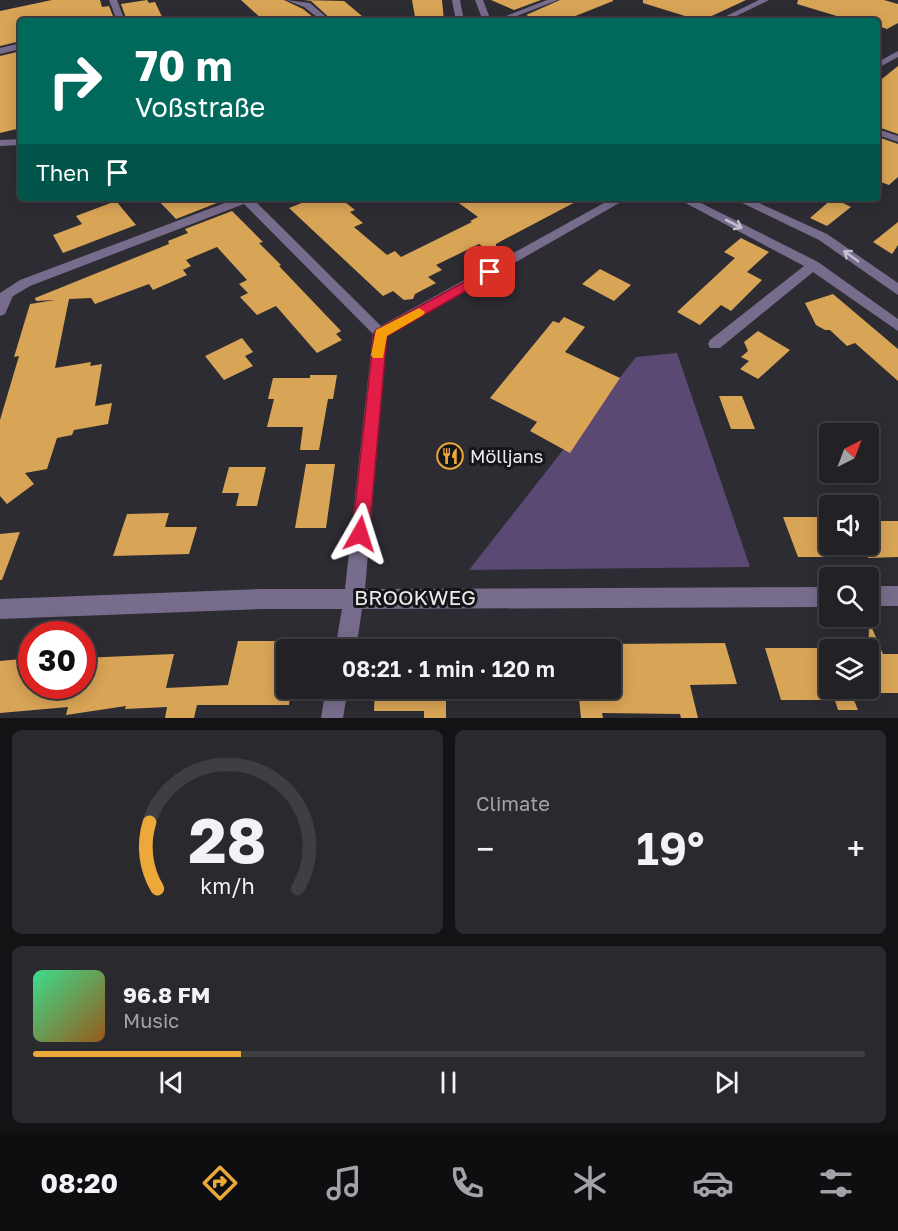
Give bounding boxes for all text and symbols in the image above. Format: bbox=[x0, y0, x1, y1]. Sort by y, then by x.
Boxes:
text: 70 m bbox=[135, 40, 232, 90]
icon: right bbox=[36, 42, 114, 120]
text: Voßstraße bbox=[135, 91, 265, 123]
icon: arrive bbox=[101, 156, 134, 189]
text: Then bbox=[36, 159, 89, 186]
one-way arrow bbox=[724, 219, 742, 231]
pin bbox=[464, 246, 515, 297]
one-way arrow bbox=[843, 250, 859, 262]
icon: arrive bbox=[473, 255, 506, 288]
north arrow bbox=[819, 423, 879, 483]
map controls bbox=[819, 423, 879, 699]
restaurant icon: Mölljans bbox=[435, 441, 465, 471]
place label: Mölljans bbox=[470, 445, 543, 467]
button: sound bbox=[819, 495, 879, 555]
position arrow bbox=[328, 502, 392, 566]
button: search bbox=[819, 567, 879, 627]
street label: BROOKWEG bbox=[354, 584, 476, 610]
speed limit sign: 30 bbox=[18, 621, 96, 699]
button: layers bbox=[819, 639, 879, 699]
text: 08:21 · 1 min · 120 m bbox=[342, 655, 555, 682]
text: Climate bbox=[476, 791, 550, 815]
text: 28 bbox=[188, 802, 266, 877]
text: 19° bbox=[636, 821, 705, 875]
text: − bbox=[476, 829, 494, 868]
text: + bbox=[847, 829, 865, 868]
text: km/h bbox=[200, 873, 255, 899]
text: 96.8 FM bbox=[123, 981, 210, 1008]
text: Music bbox=[123, 1008, 179, 1032]
icon: previous bbox=[155, 1066, 188, 1099]
icon: pause bbox=[432, 1066, 465, 1099]
icon: next bbox=[710, 1066, 743, 1099]
icon: directions bbox=[199, 1162, 241, 1204]
icon: music bbox=[323, 1162, 365, 1204]
icon: phone bbox=[446, 1162, 488, 1204]
icon: climate bbox=[569, 1162, 611, 1204]
icon: car bbox=[692, 1162, 734, 1204]
icon: filters bbox=[815, 1162, 857, 1204]
text: 08:20 bbox=[41, 1167, 118, 1199]

